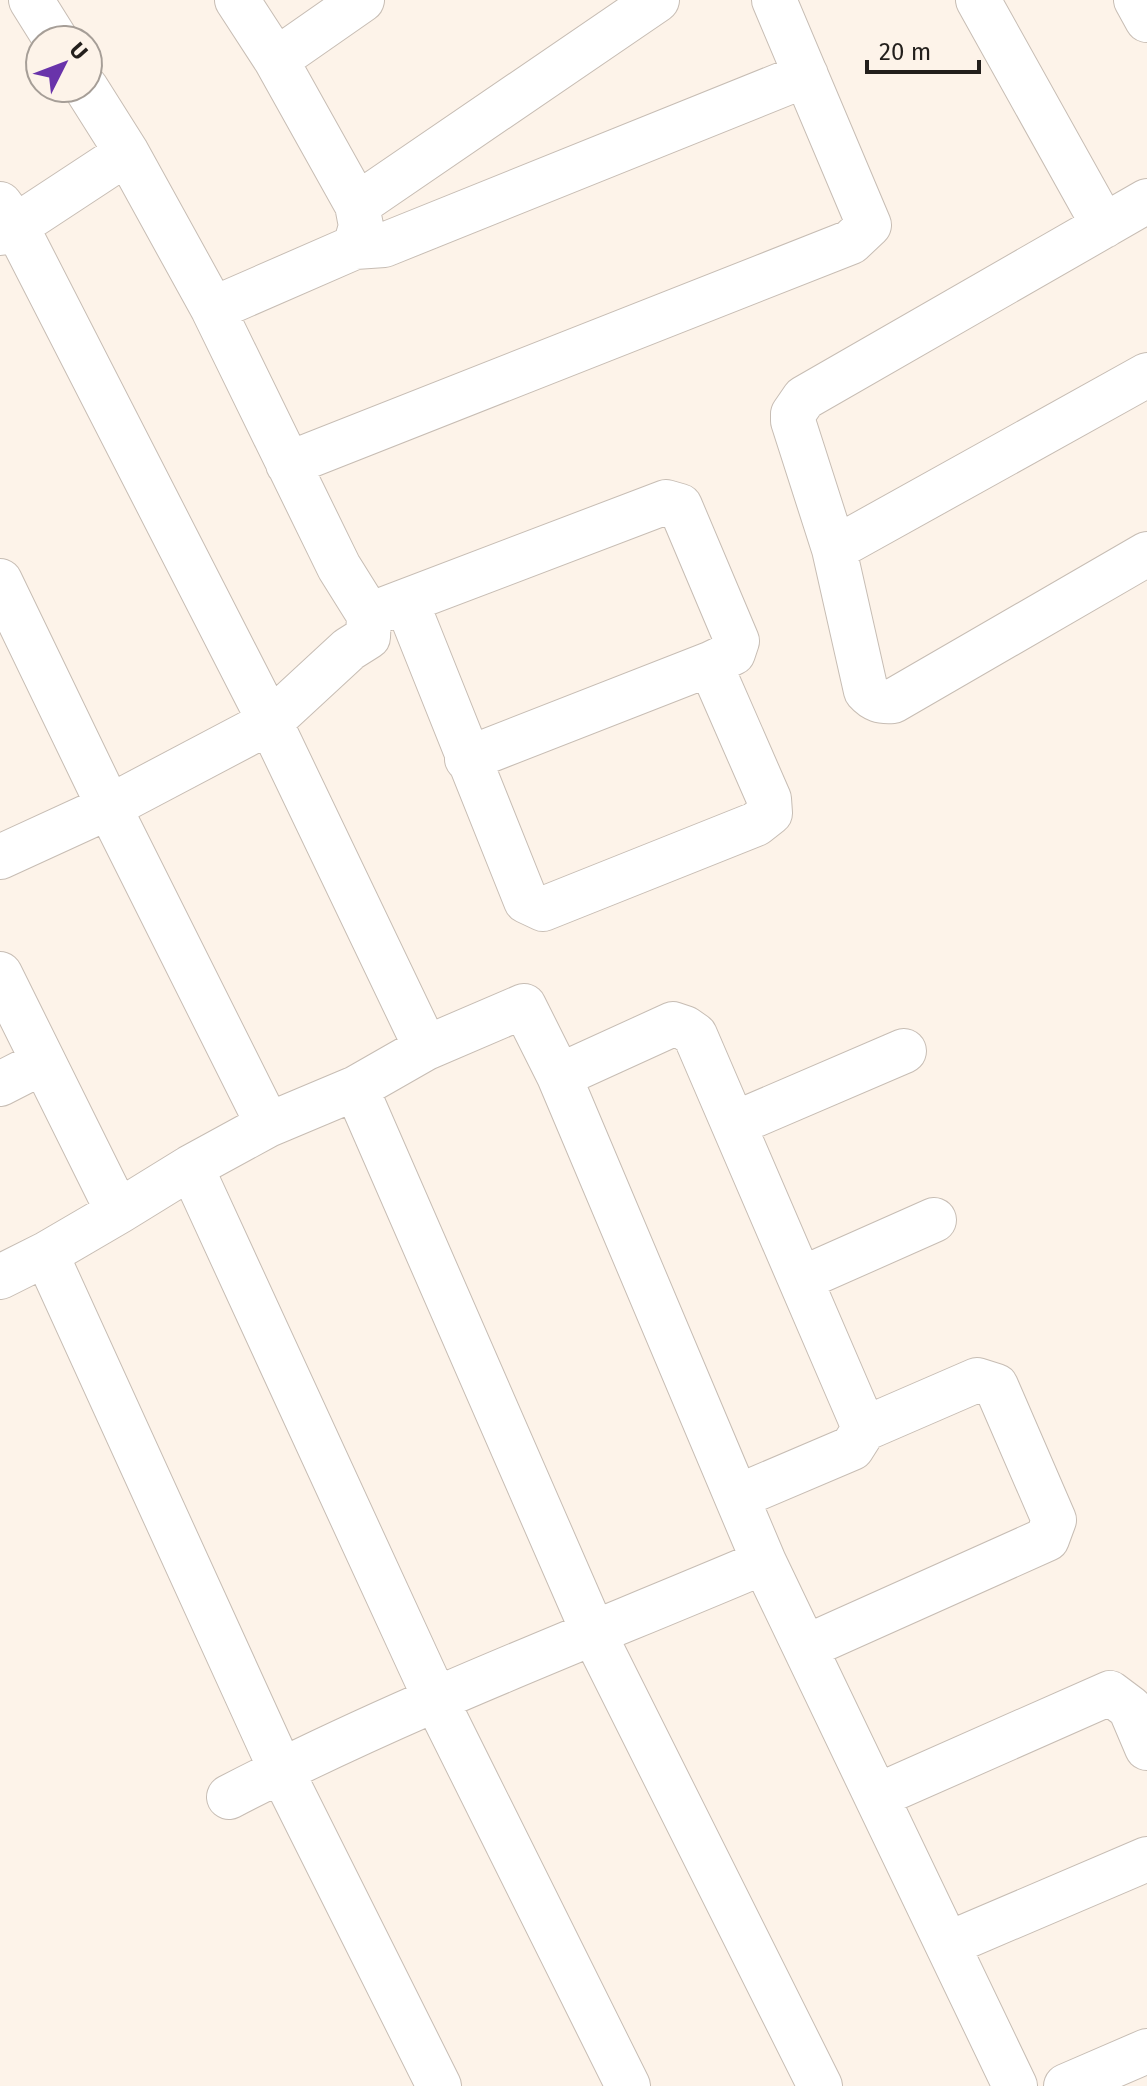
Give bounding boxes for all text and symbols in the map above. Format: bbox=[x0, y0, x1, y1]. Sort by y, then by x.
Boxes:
north arrow bbox=[24, 24, 104, 104]
scale bar bbox=[867, 24, 979, 74]
text: U bbox=[64, 37, 93, 65]
text: 20 m bbox=[879, 38, 931, 66]

